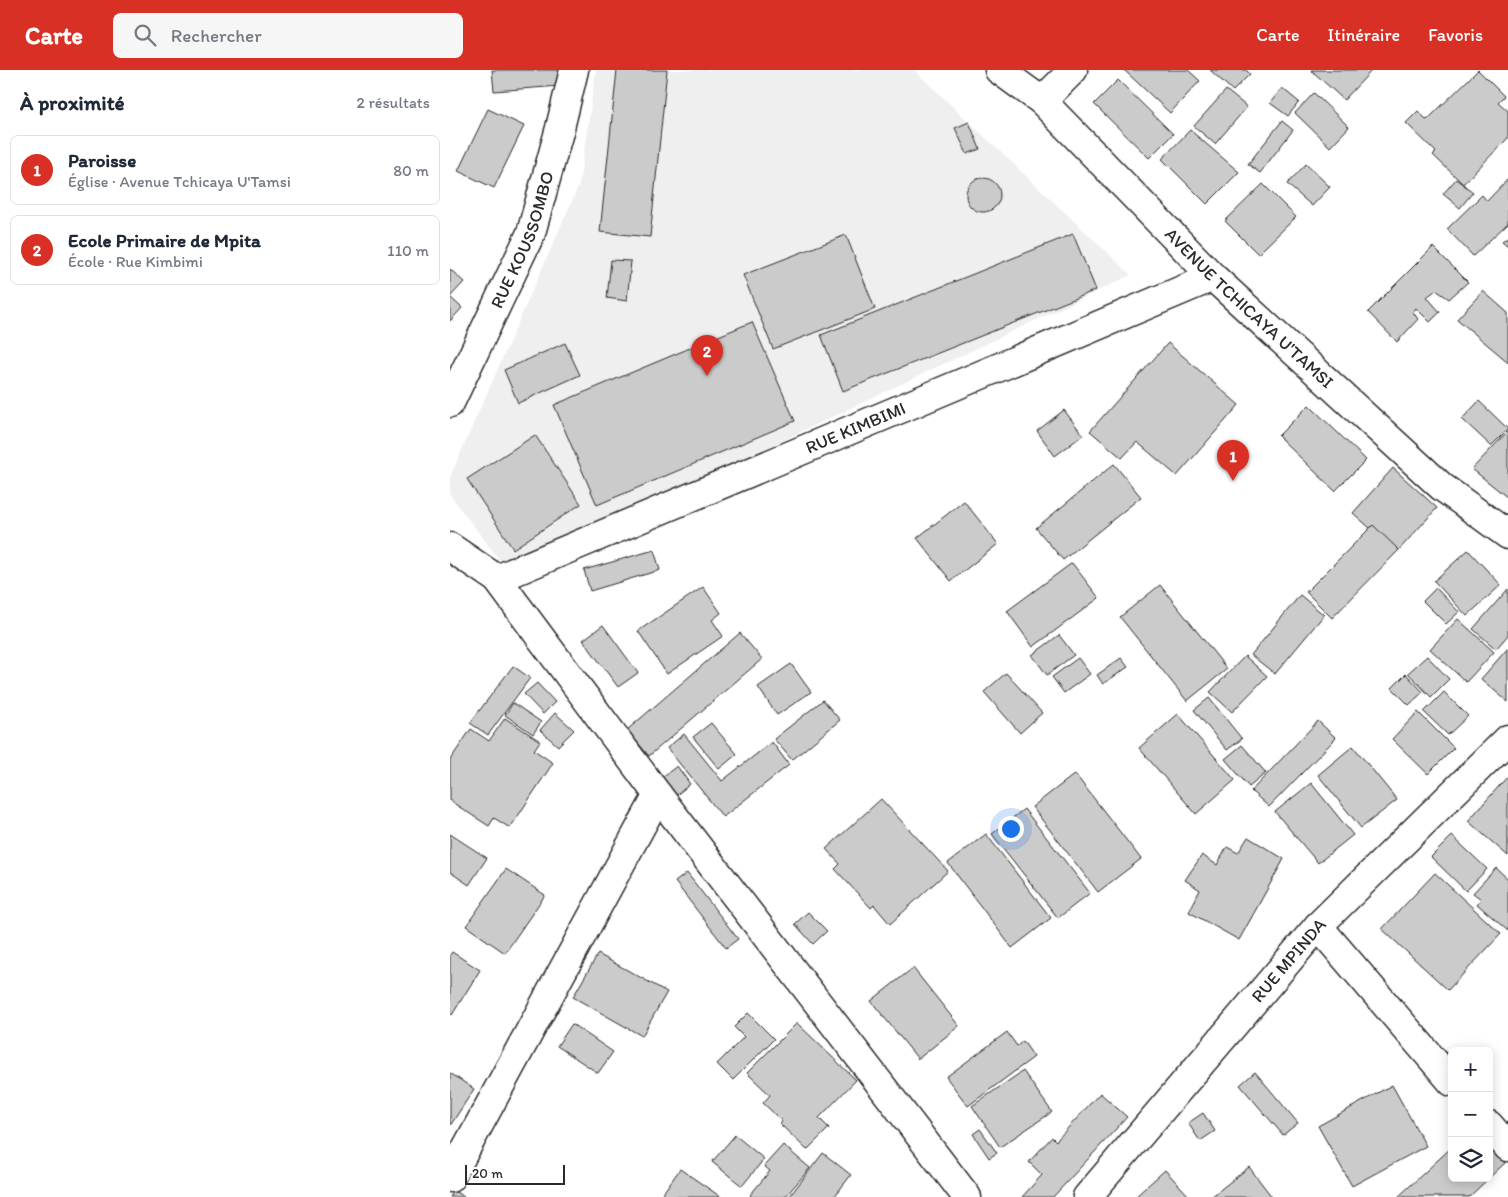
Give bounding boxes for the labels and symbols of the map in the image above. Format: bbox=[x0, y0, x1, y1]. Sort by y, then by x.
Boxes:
street label: RUE KOUSSOMBO bbox=[486, 169, 559, 312]
street label: AVENUE TCHICAYA U'TAMSI bbox=[1160, 223, 1338, 393]
pin: 2 bbox=[691, 335, 723, 376]
street label: RUE KIMBIMI bbox=[802, 397, 909, 459]
pin: 1 bbox=[1217, 440, 1249, 481]
your location bbox=[998, 816, 1024, 842]
street label: RUE MPINDA bbox=[1247, 913, 1331, 1007]
scale bar bbox=[465, 1162, 565, 1185]

